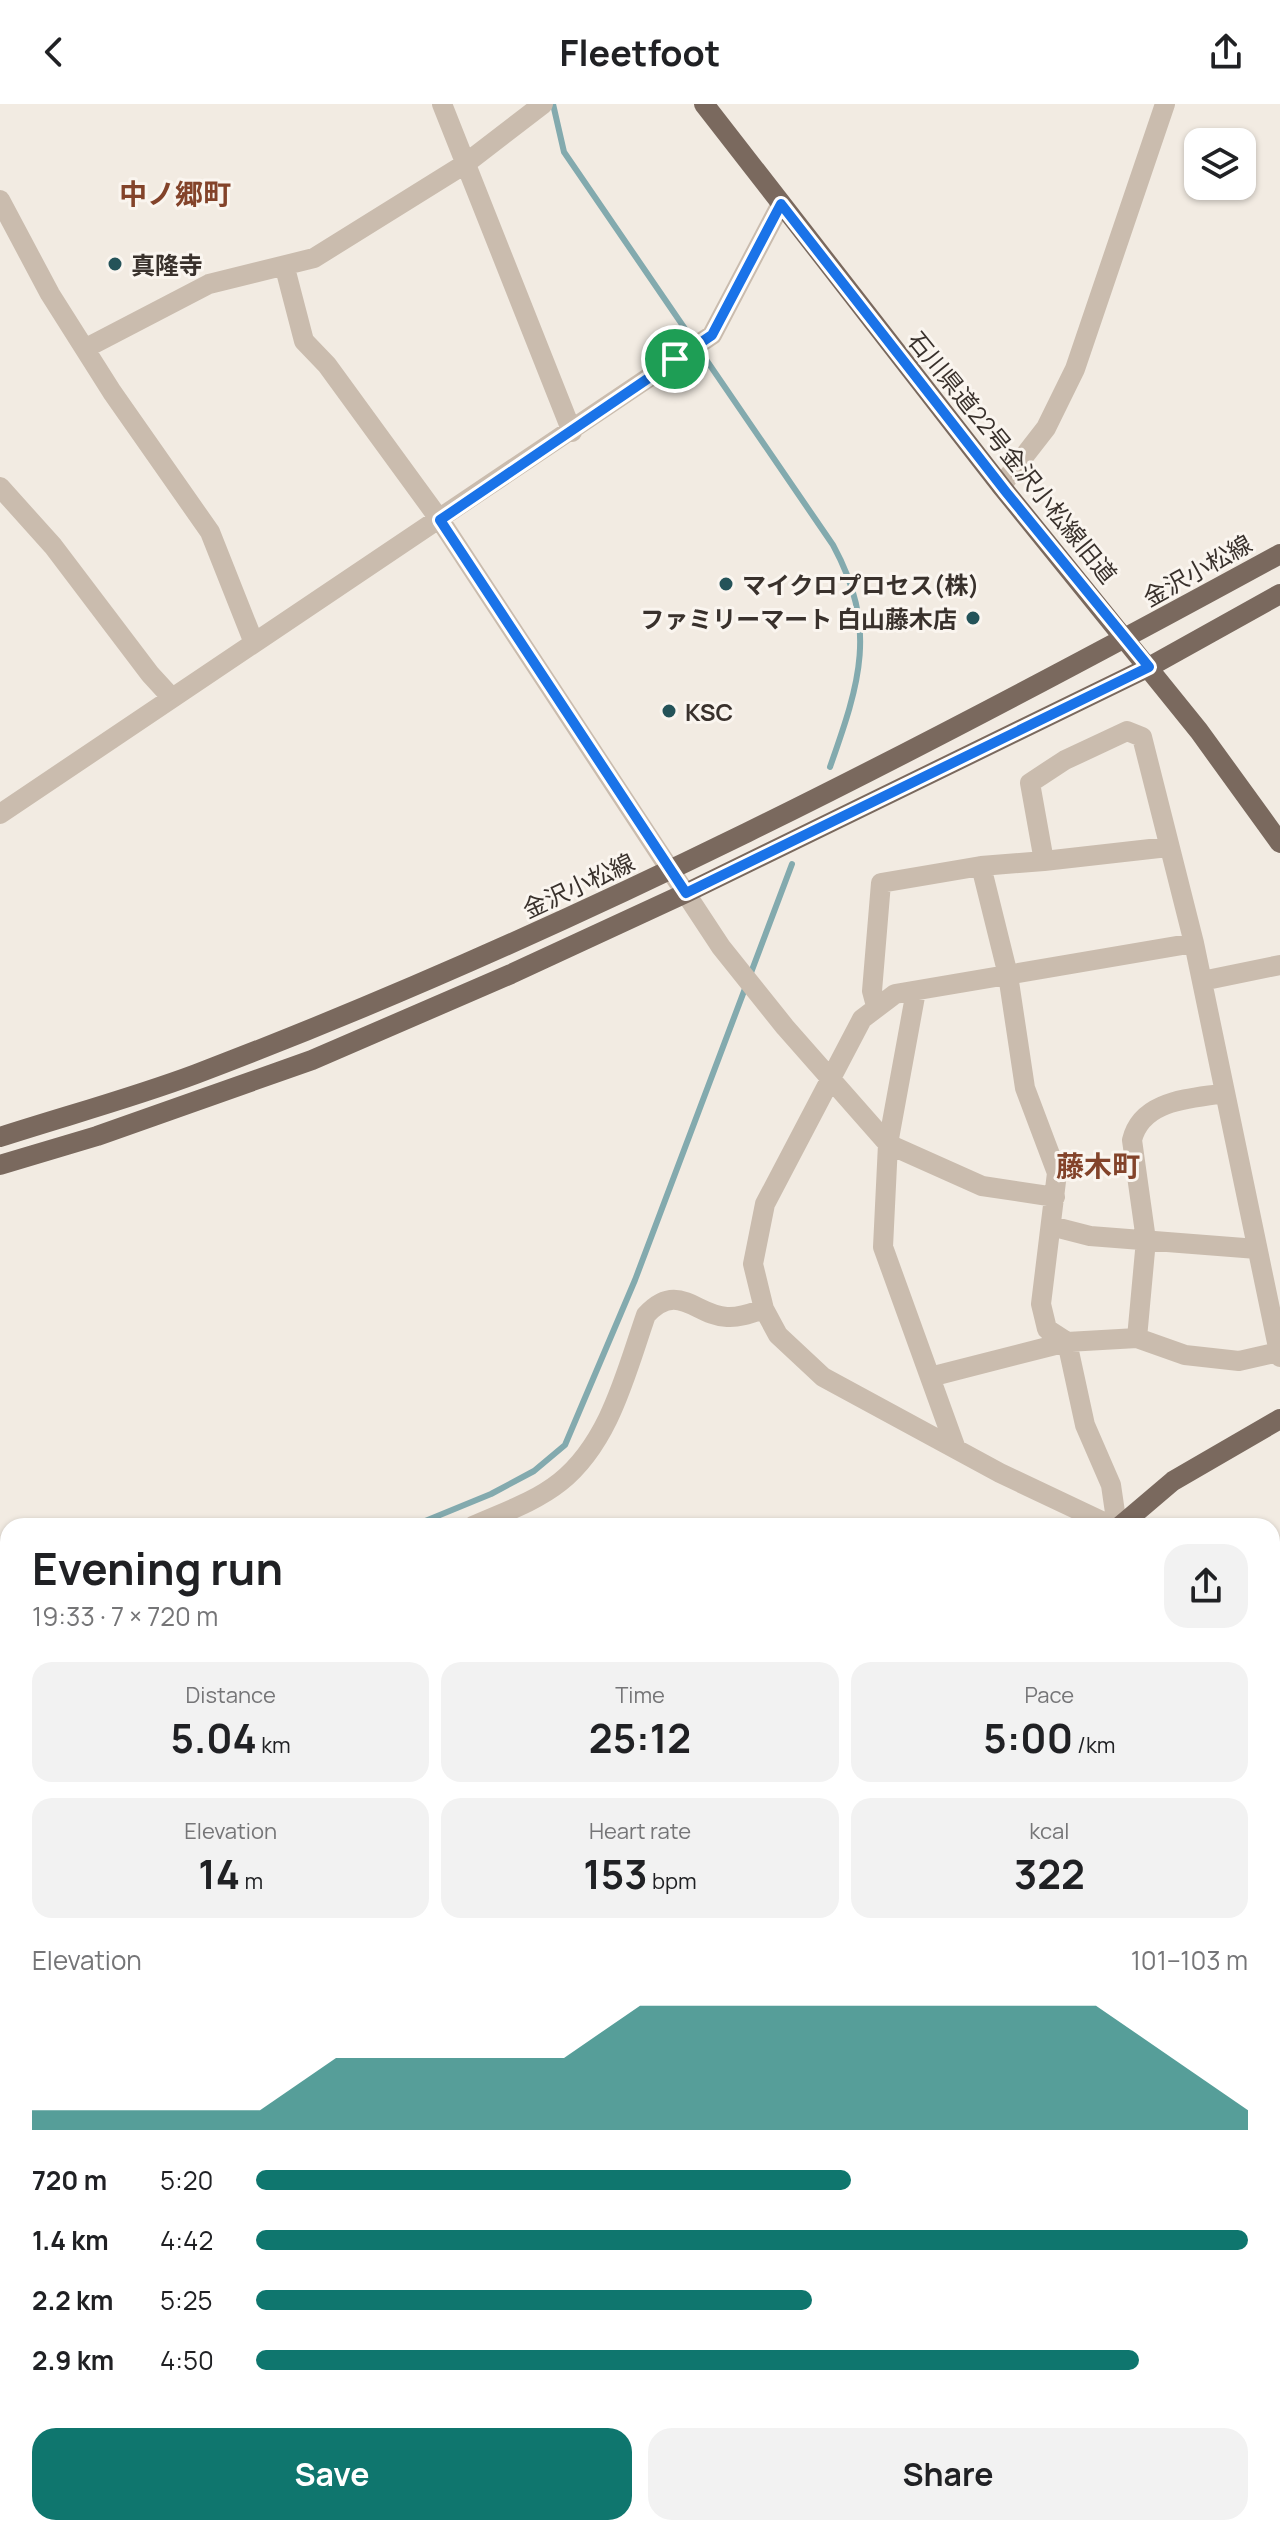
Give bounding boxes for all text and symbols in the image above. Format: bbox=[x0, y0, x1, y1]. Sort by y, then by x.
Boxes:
text: Fleetfoot bbox=[560, 28, 720, 77]
icon: back bbox=[32, 30, 76, 74]
icon: share bbox=[1204, 30, 1248, 74]
map controls bbox=[1184, 128, 1256, 200]
button: layers bbox=[1184, 128, 1256, 200]
district label: 中ノ郷町 bbox=[119, 174, 231, 212]
place label: 真隆寺 bbox=[131, 248, 203, 281]
marker: 真隆寺 bbox=[106, 255, 124, 273]
street label: 石川県道22号金沢小松線旧道 bbox=[901, 324, 1125, 590]
pin bbox=[641, 325, 709, 393]
icon: arrive bbox=[653, 337, 697, 381]
street label: 金沢小松線 bbox=[1137, 526, 1257, 614]
place label: マイクロプロセス(株) bbox=[742, 568, 979, 601]
marker: マイクロプロセス(株) bbox=[717, 575, 735, 593]
place label: ファミリーマート 白山藤木店 bbox=[640, 602, 957, 635]
marker: ファミリーマート 白山藤木店 bbox=[964, 609, 982, 627]
place label: KSC bbox=[685, 695, 733, 728]
marker: KSC bbox=[660, 702, 678, 720]
street label: 金沢小松線 bbox=[517, 845, 639, 925]
district label: 藤木町 bbox=[1056, 1146, 1140, 1184]
text: Evening run bbox=[32, 1538, 283, 1598]
button: share bbox=[1164, 1544, 1248, 1628]
text: 19:33 · 7 × 720 m bbox=[32, 1598, 218, 1634]
text: Distance bbox=[186, 1680, 276, 1710]
text: Time bbox=[615, 1680, 665, 1710]
text: Pace bbox=[1024, 1680, 1074, 1710]
text: 5.04 bbox=[171, 1710, 257, 1765]
text: 25:12 bbox=[589, 1710, 691, 1765]
text: 5:00 bbox=[983, 1710, 1073, 1765]
text: km bbox=[257, 1730, 291, 1760]
text: /km bbox=[1073, 1730, 1115, 1760]
text: Elevation bbox=[184, 1816, 277, 1846]
text: Heart rate bbox=[589, 1816, 691, 1846]
text: kcal bbox=[1029, 1816, 1069, 1846]
text: 14 bbox=[198, 1846, 240, 1901]
text: 153 bbox=[583, 1846, 648, 1901]
text: 322 bbox=[1014, 1846, 1085, 1901]
text: m bbox=[240, 1866, 263, 1896]
text: bpm bbox=[648, 1866, 697, 1896]
text: Elevation bbox=[32, 1942, 142, 1978]
text: 101–103 m bbox=[1131, 1942, 1248, 1978]
text: 720 m bbox=[32, 2162, 107, 2198]
text: 5:20 bbox=[160, 2162, 213, 2198]
text: 1.4 km bbox=[32, 2222, 109, 2258]
text: 4:42 bbox=[160, 2222, 213, 2258]
text: 2.2 km bbox=[32, 2282, 113, 2318]
text: 5:25 bbox=[160, 2282, 213, 2318]
text: 2.9 km bbox=[32, 2342, 114, 2378]
text: 4:50 bbox=[160, 2342, 214, 2378]
button: Save bbox=[32, 2428, 632, 2520]
button: Share bbox=[648, 2428, 1248, 2520]

